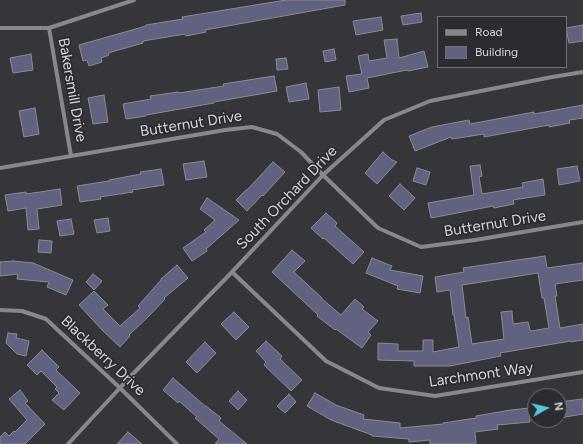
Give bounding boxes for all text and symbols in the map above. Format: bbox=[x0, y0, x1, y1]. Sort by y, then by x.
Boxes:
legend bbox=[437, 16, 567, 68]
text: Road bbox=[475, 25, 503, 39]
street label: Bakersmill Drive bbox=[54, 37, 90, 143]
text: Building bbox=[475, 45, 518, 59]
street label: Butternut Drive bbox=[139, 107, 243, 141]
street label: South Orchard Drive bbox=[233, 142, 341, 254]
street label: Butternut Drive bbox=[443, 207, 547, 241]
street label: Blackberry Drive bbox=[57, 312, 149, 400]
street label: Larchmont Way bbox=[428, 359, 534, 391]
north arrow bbox=[527, 388, 567, 428]
text: N bbox=[551, 401, 565, 412]

